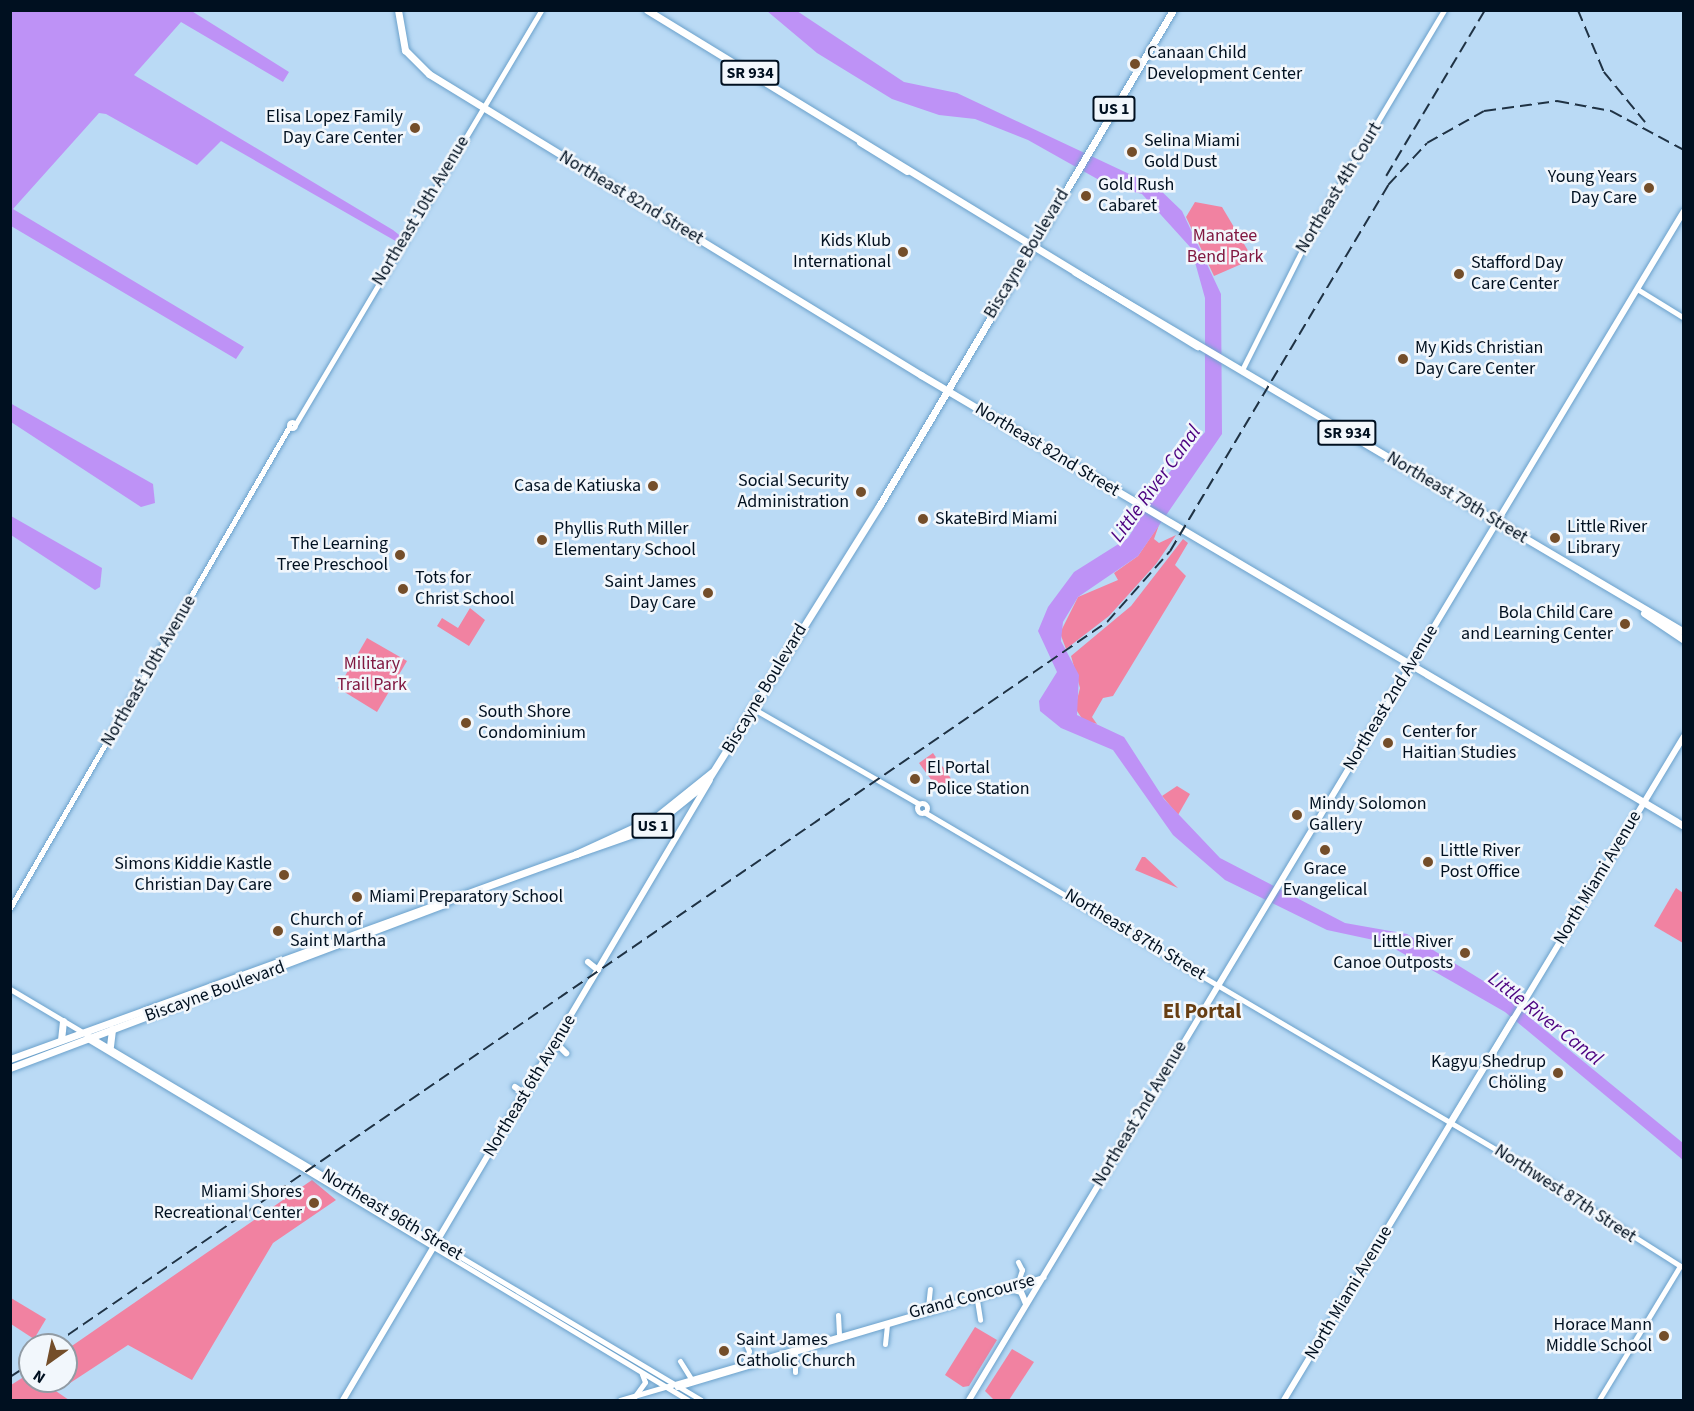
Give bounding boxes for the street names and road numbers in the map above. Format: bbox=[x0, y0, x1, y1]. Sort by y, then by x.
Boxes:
road number: SR 934 bbox=[720, 60, 780, 86]
road number: US 1 bbox=[1092, 96, 1136, 122]
street label: Northeast 4th Court bbox=[1291, 119, 1387, 257]
street label: Northeast 10th Avenue bbox=[368, 132, 474, 290]
street label: Northeast 82nd Street bbox=[555, 146, 707, 250]
street label: Biscayne Boulevard bbox=[980, 185, 1074, 323]
street label: Northeast 82nd Street bbox=[971, 398, 1123, 502]
road number: SR 934 bbox=[1317, 420, 1377, 446]
street label: Northeast 79th Street bbox=[1383, 447, 1531, 549]
street label: Northeast 10th Avenue bbox=[97, 592, 201, 750]
street label: Biscayne Boulevard bbox=[718, 620, 812, 758]
street label: Northeast 2nd Avenue bbox=[1339, 621, 1443, 775]
street label: North Miami Avenue bbox=[1550, 807, 1646, 949]
road number: US 1 bbox=[630, 813, 676, 839]
street label: Northeast 87th Street bbox=[1061, 884, 1209, 986]
street label: Biscayne Boulevard bbox=[142, 957, 288, 1027]
street label: Northeast 6th Avenue bbox=[479, 1011, 581, 1161]
street label: Northeast 2nd Avenue bbox=[1088, 1037, 1192, 1191]
street label: Northwest 87th Street bbox=[1490, 1140, 1640, 1248]
street label: Northeast 96th Street bbox=[318, 1164, 466, 1266]
street label: North Miami Avenue bbox=[1301, 1222, 1397, 1364]
street label: Grand Concourse bbox=[907, 1270, 1037, 1324]

